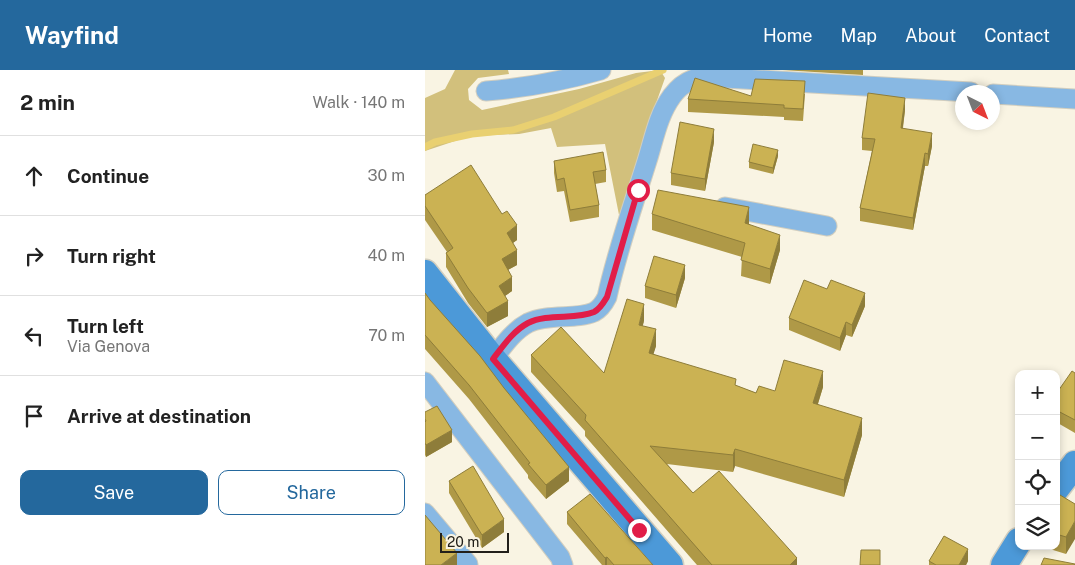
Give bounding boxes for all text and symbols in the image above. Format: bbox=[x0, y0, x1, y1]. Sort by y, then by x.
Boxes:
text: Wayfind bbox=[25, 21, 119, 49]
text: Home bbox=[763, 25, 813, 46]
text: Map bbox=[841, 25, 877, 46]
text: About bbox=[905, 25, 956, 46]
text: Contact bbox=[984, 25, 1050, 46]
north arrow bbox=[955, 85, 1000, 130]
text: 2 min bbox=[20, 90, 75, 115]
text: Walk · 140 m bbox=[312, 93, 405, 112]
icon: ahead bbox=[20, 162, 48, 190]
text: Continue bbox=[67, 165, 149, 187]
text: 30 m bbox=[368, 166, 405, 185]
route start bbox=[627, 179, 650, 202]
icon: right bbox=[20, 242, 48, 270]
text: Turn right bbox=[67, 245, 156, 267]
text: 40 m bbox=[367, 246, 405, 265]
text: Turn left bbox=[67, 315, 144, 337]
icon: left bbox=[20, 322, 48, 350]
text: 70 m bbox=[368, 326, 405, 345]
text: Via Genova bbox=[67, 337, 150, 356]
map controls bbox=[1015, 370, 1060, 550]
button: + bbox=[1015, 370, 1060, 415]
icon: arrive bbox=[20, 402, 48, 430]
text: Arrive at destination bbox=[67, 405, 251, 427]
button: − bbox=[1015, 415, 1060, 460]
button: locate bbox=[1015, 460, 1060, 505]
button: Save bbox=[20, 470, 208, 515]
button: Share bbox=[218, 470, 405, 515]
button: layers bbox=[1015, 505, 1060, 550]
route end bbox=[628, 519, 651, 542]
scale bar bbox=[440, 530, 509, 553]
text: 20 m bbox=[447, 534, 479, 550]

